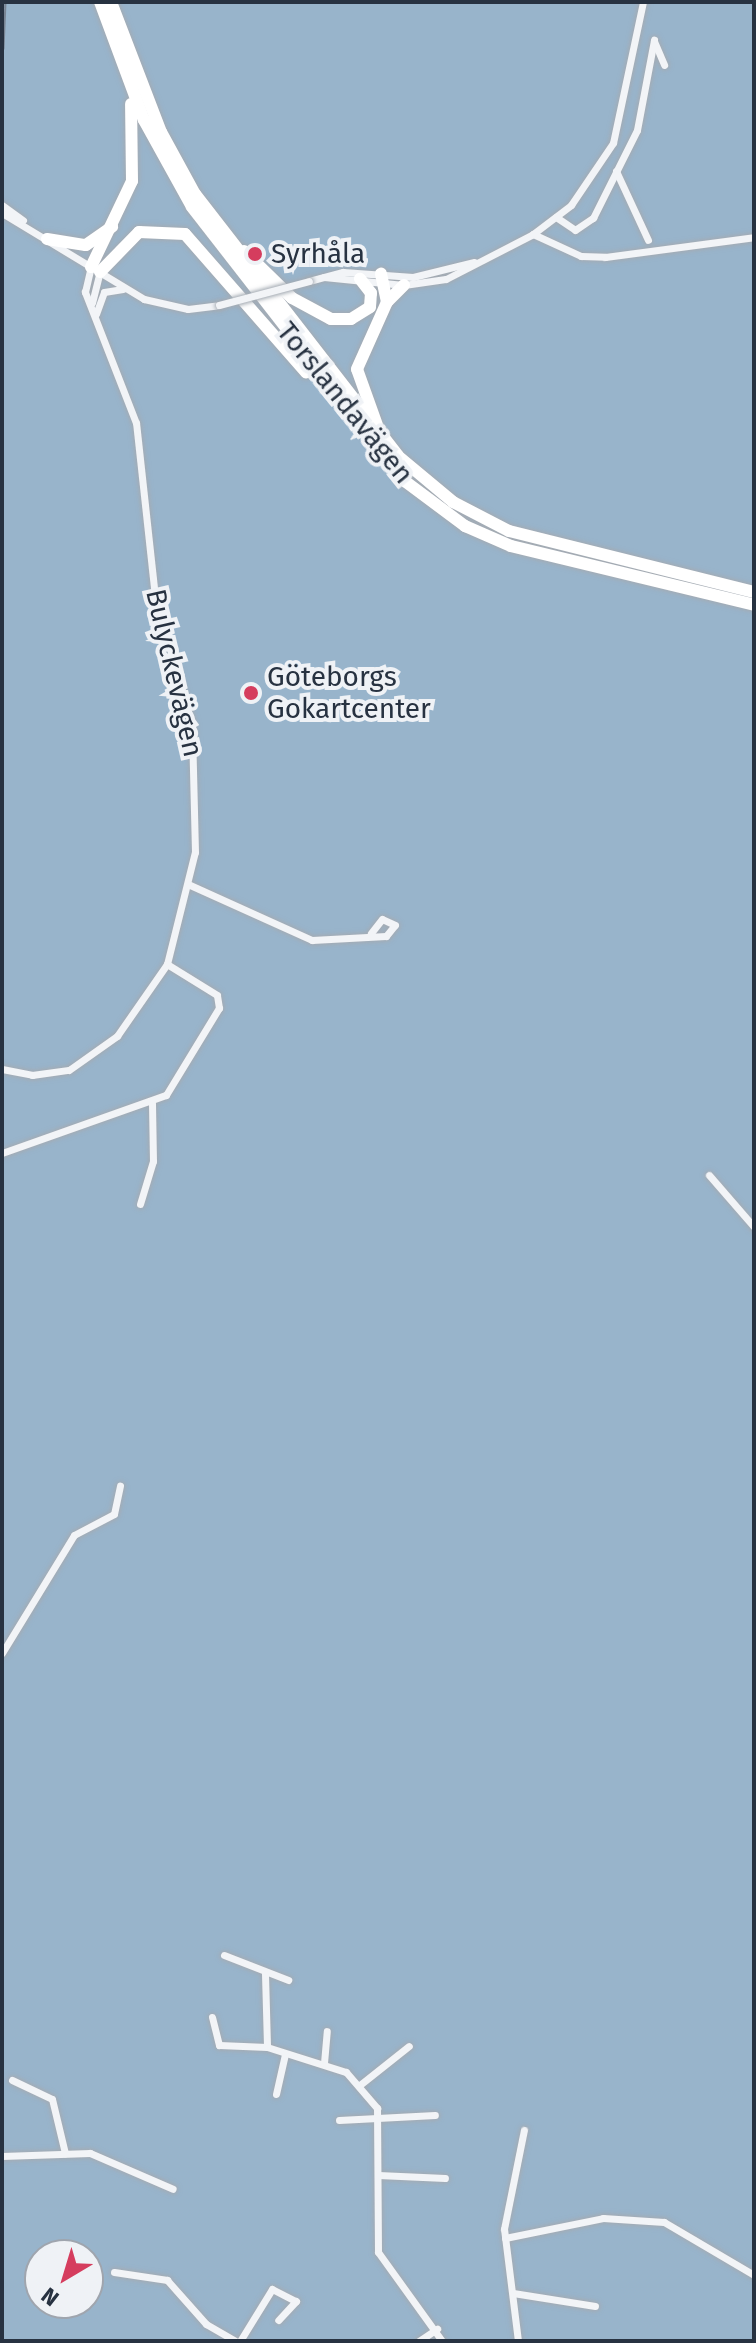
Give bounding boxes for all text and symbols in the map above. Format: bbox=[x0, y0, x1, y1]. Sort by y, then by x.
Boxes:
place label: Syrhåla bbox=[271, 237, 365, 271]
marker: Syrhåla bbox=[246, 245, 264, 263]
street label: Torslandavägen bbox=[270, 315, 420, 491]
street label: Bulyckevägen bbox=[138, 586, 210, 760]
place label: Göteborgs Gokartcenter bbox=[267, 660, 431, 726]
marker: Göteborgs Gokartcenter bbox=[242, 684, 260, 702]
north arrow bbox=[24, 2239, 104, 2319]
text: N bbox=[36, 2282, 64, 2312]

